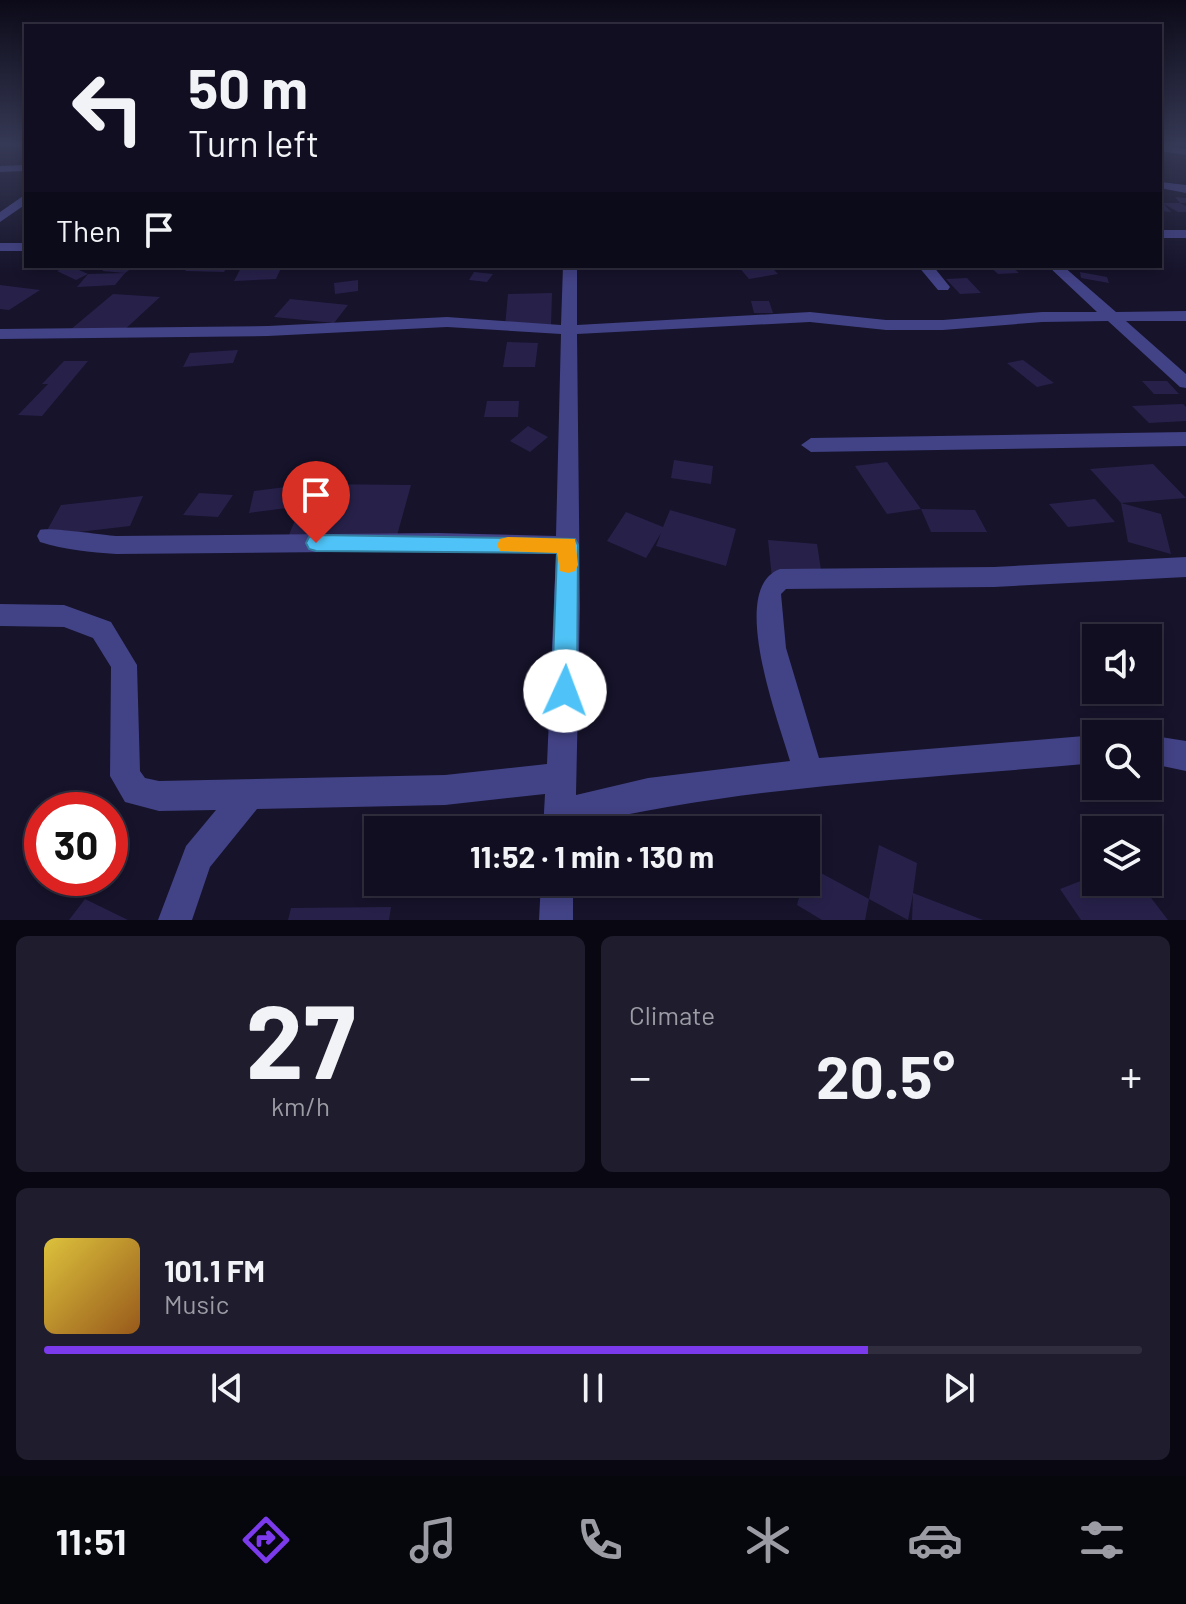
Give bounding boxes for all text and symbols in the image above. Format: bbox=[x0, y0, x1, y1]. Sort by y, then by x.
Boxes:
text: 50 m bbox=[188, 53, 308, 120]
icon: left bbox=[56, 56, 160, 160]
text: Turn left bbox=[188, 121, 319, 164]
icon: arrive bbox=[137, 208, 181, 252]
text: Then bbox=[56, 212, 121, 248]
pin bbox=[282, 461, 350, 543]
icon: arrive bbox=[294, 473, 338, 517]
map controls bbox=[1082, 624, 1162, 896]
button: sound bbox=[1082, 624, 1162, 704]
position arrow bbox=[523, 649, 607, 733]
button: search bbox=[1082, 720, 1162, 800]
speed limit sign: 30 bbox=[24, 792, 128, 896]
button: layers bbox=[1082, 816, 1162, 896]
text: 11:52 · 1 min · 130 m bbox=[470, 838, 714, 874]
text: 27 bbox=[246, 975, 355, 1100]
text: Climate bbox=[629, 999, 715, 1030]
text: 20.5° bbox=[816, 1039, 955, 1111]
text: − bbox=[629, 1049, 651, 1102]
text: + bbox=[1120, 1049, 1142, 1102]
text: km/h bbox=[271, 1090, 330, 1121]
text: 101.1 FM bbox=[164, 1252, 265, 1288]
text: Music bbox=[164, 1288, 229, 1319]
icon: previous bbox=[205, 1366, 249, 1410]
icon: pause bbox=[571, 1366, 615, 1410]
icon: next bbox=[937, 1366, 981, 1410]
icon: directions bbox=[238, 1512, 294, 1568]
icon: music bbox=[405, 1512, 461, 1568]
icon: phone bbox=[572, 1512, 628, 1568]
icon: climate bbox=[740, 1512, 796, 1568]
icon: car bbox=[907, 1512, 963, 1568]
icon: filters bbox=[1074, 1512, 1130, 1568]
text: 11:51 bbox=[56, 1519, 126, 1562]

